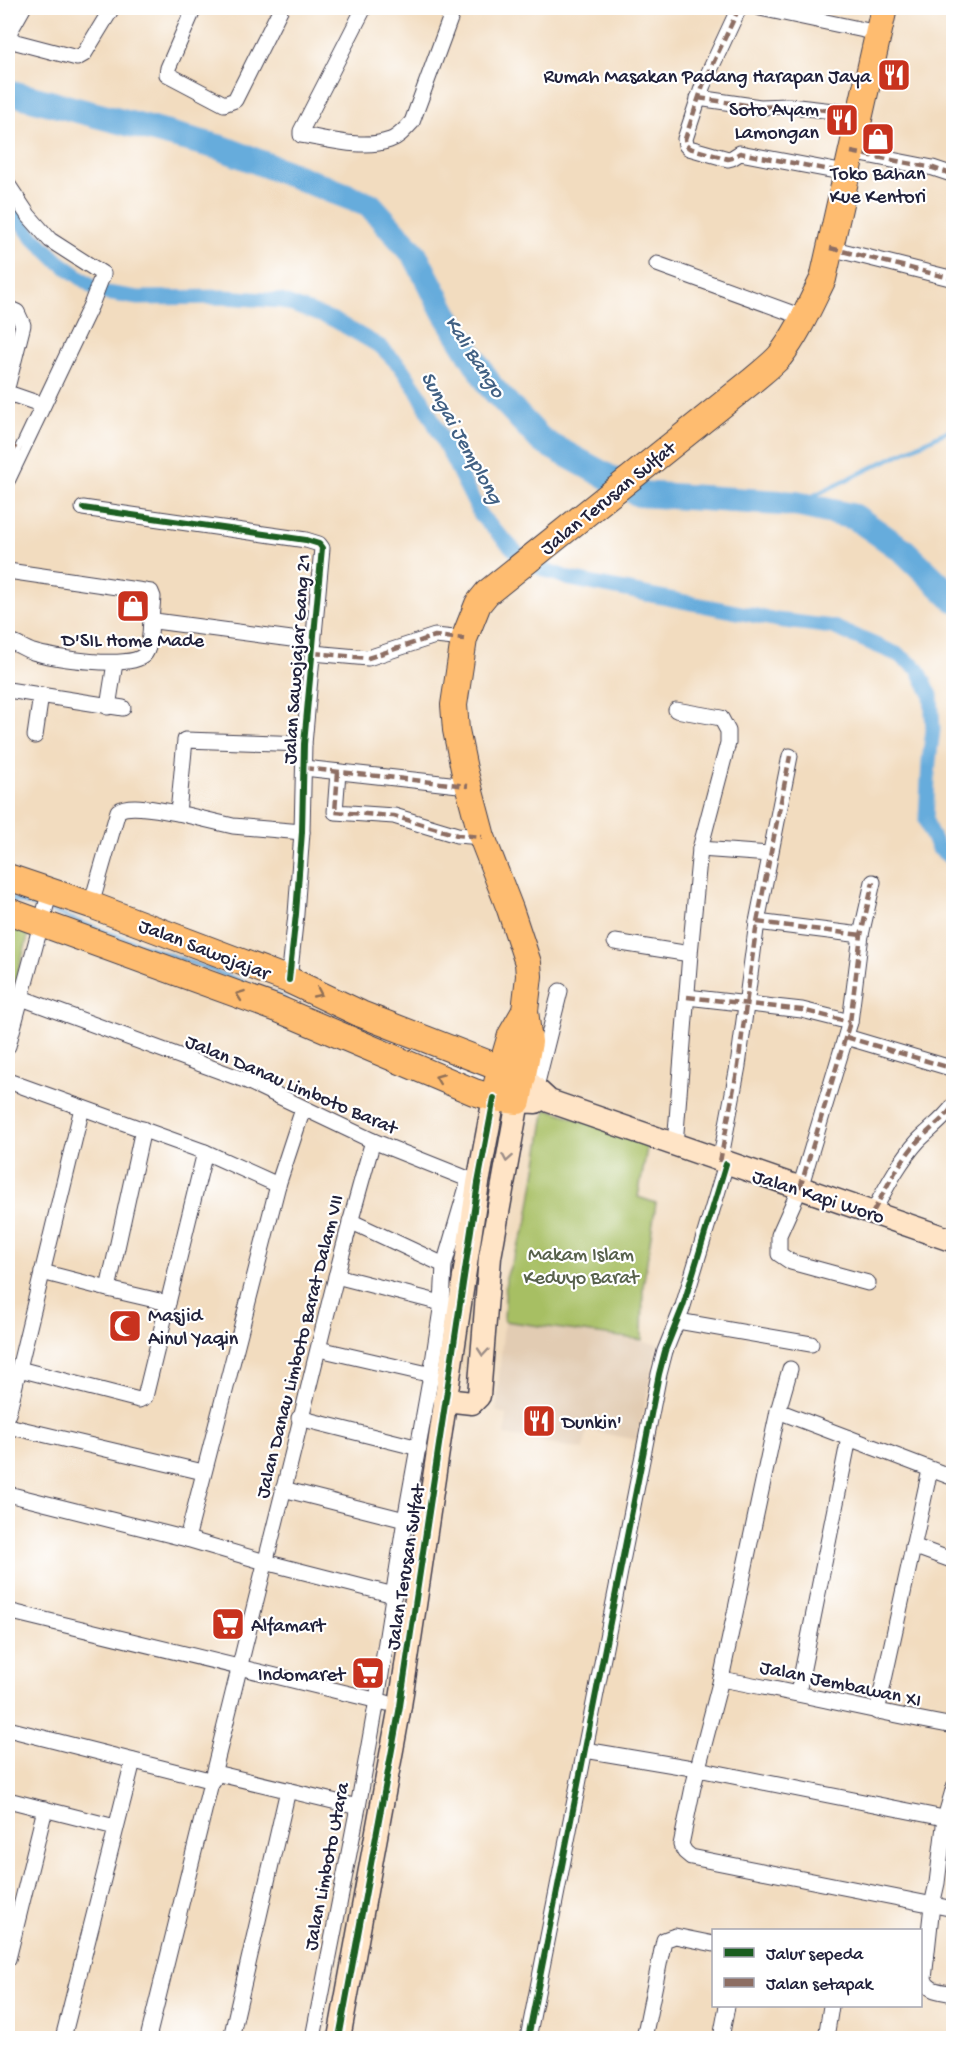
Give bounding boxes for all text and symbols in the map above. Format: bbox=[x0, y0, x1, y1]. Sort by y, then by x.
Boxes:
restaurant icon: Rumah Masakan Padang Harapan Jaya bbox=[876, 57, 912, 93]
place label: Rumah Masakan Padang Harapan Jaya bbox=[544, 67, 872, 90]
place label: Soto Ayam Lamongan bbox=[729, 100, 819, 146]
restaurant icon: Soto Ayam Lamongan bbox=[824, 102, 860, 138]
shop icon: Toko Bahan Kue Kentori bbox=[860, 121, 896, 157]
place label: Toko Bahan Kue Kentori bbox=[830, 164, 926, 210]
water label: Kali Bango bbox=[437, 312, 509, 404]
water label: Sungai Jemplong bbox=[413, 368, 508, 511]
street label: Jalan Terusan Sulfat bbox=[537, 437, 683, 561]
street label: Jalan Sawojajar Gang 21 bbox=[280, 553, 317, 765]
shop icon: D'SIL Home Made bbox=[115, 588, 151, 624]
place label: D'SIL Home Made bbox=[60, 631, 205, 654]
street label: Jalan Sawojajar bbox=[135, 916, 274, 988]
one-way arrow bbox=[311, 986, 322, 998]
one-way arrow bbox=[235, 989, 246, 1002]
street label: Jalan Danau Limboto Barat bbox=[181, 1031, 402, 1142]
one-way arrow bbox=[435, 1073, 446, 1085]
one-way arrow bbox=[501, 1153, 514, 1163]
street label: Jalan Kapi Woro bbox=[749, 1166, 887, 1230]
street label: Jalan Danau Limboto Barat Dalam VII bbox=[252, 1193, 350, 1501]
park label: Makam Islam Keduyo Barat bbox=[523, 1245, 640, 1291]
place label: Masjid Ainul Yaqin bbox=[148, 1306, 239, 1352]
mosque icon: Masjid Ainul Yaqin bbox=[107, 1308, 143, 1344]
one-way arrow bbox=[477, 1347, 490, 1356]
restaurant icon: Dunkin' bbox=[521, 1403, 557, 1439]
place label: Dunkin' bbox=[560, 1413, 622, 1436]
street label: Jalan Terusan Sulfat bbox=[383, 1481, 432, 1652]
supermarket icon: Alfamart bbox=[210, 1606, 246, 1642]
place label: Alfamart bbox=[251, 1616, 327, 1639]
supermarket icon: Indomaret bbox=[350, 1655, 386, 1691]
street label: Jalan Jembawan XI bbox=[757, 1657, 923, 1714]
place label: Indomaret bbox=[258, 1665, 347, 1688]
street label: Jalan Limboto Utara bbox=[301, 1780, 356, 1953]
legend bbox=[712, 1929, 922, 2007]
text: Jalur sepeda bbox=[766, 1945, 864, 1966]
text: Jalan setapak bbox=[766, 1975, 874, 1996]

